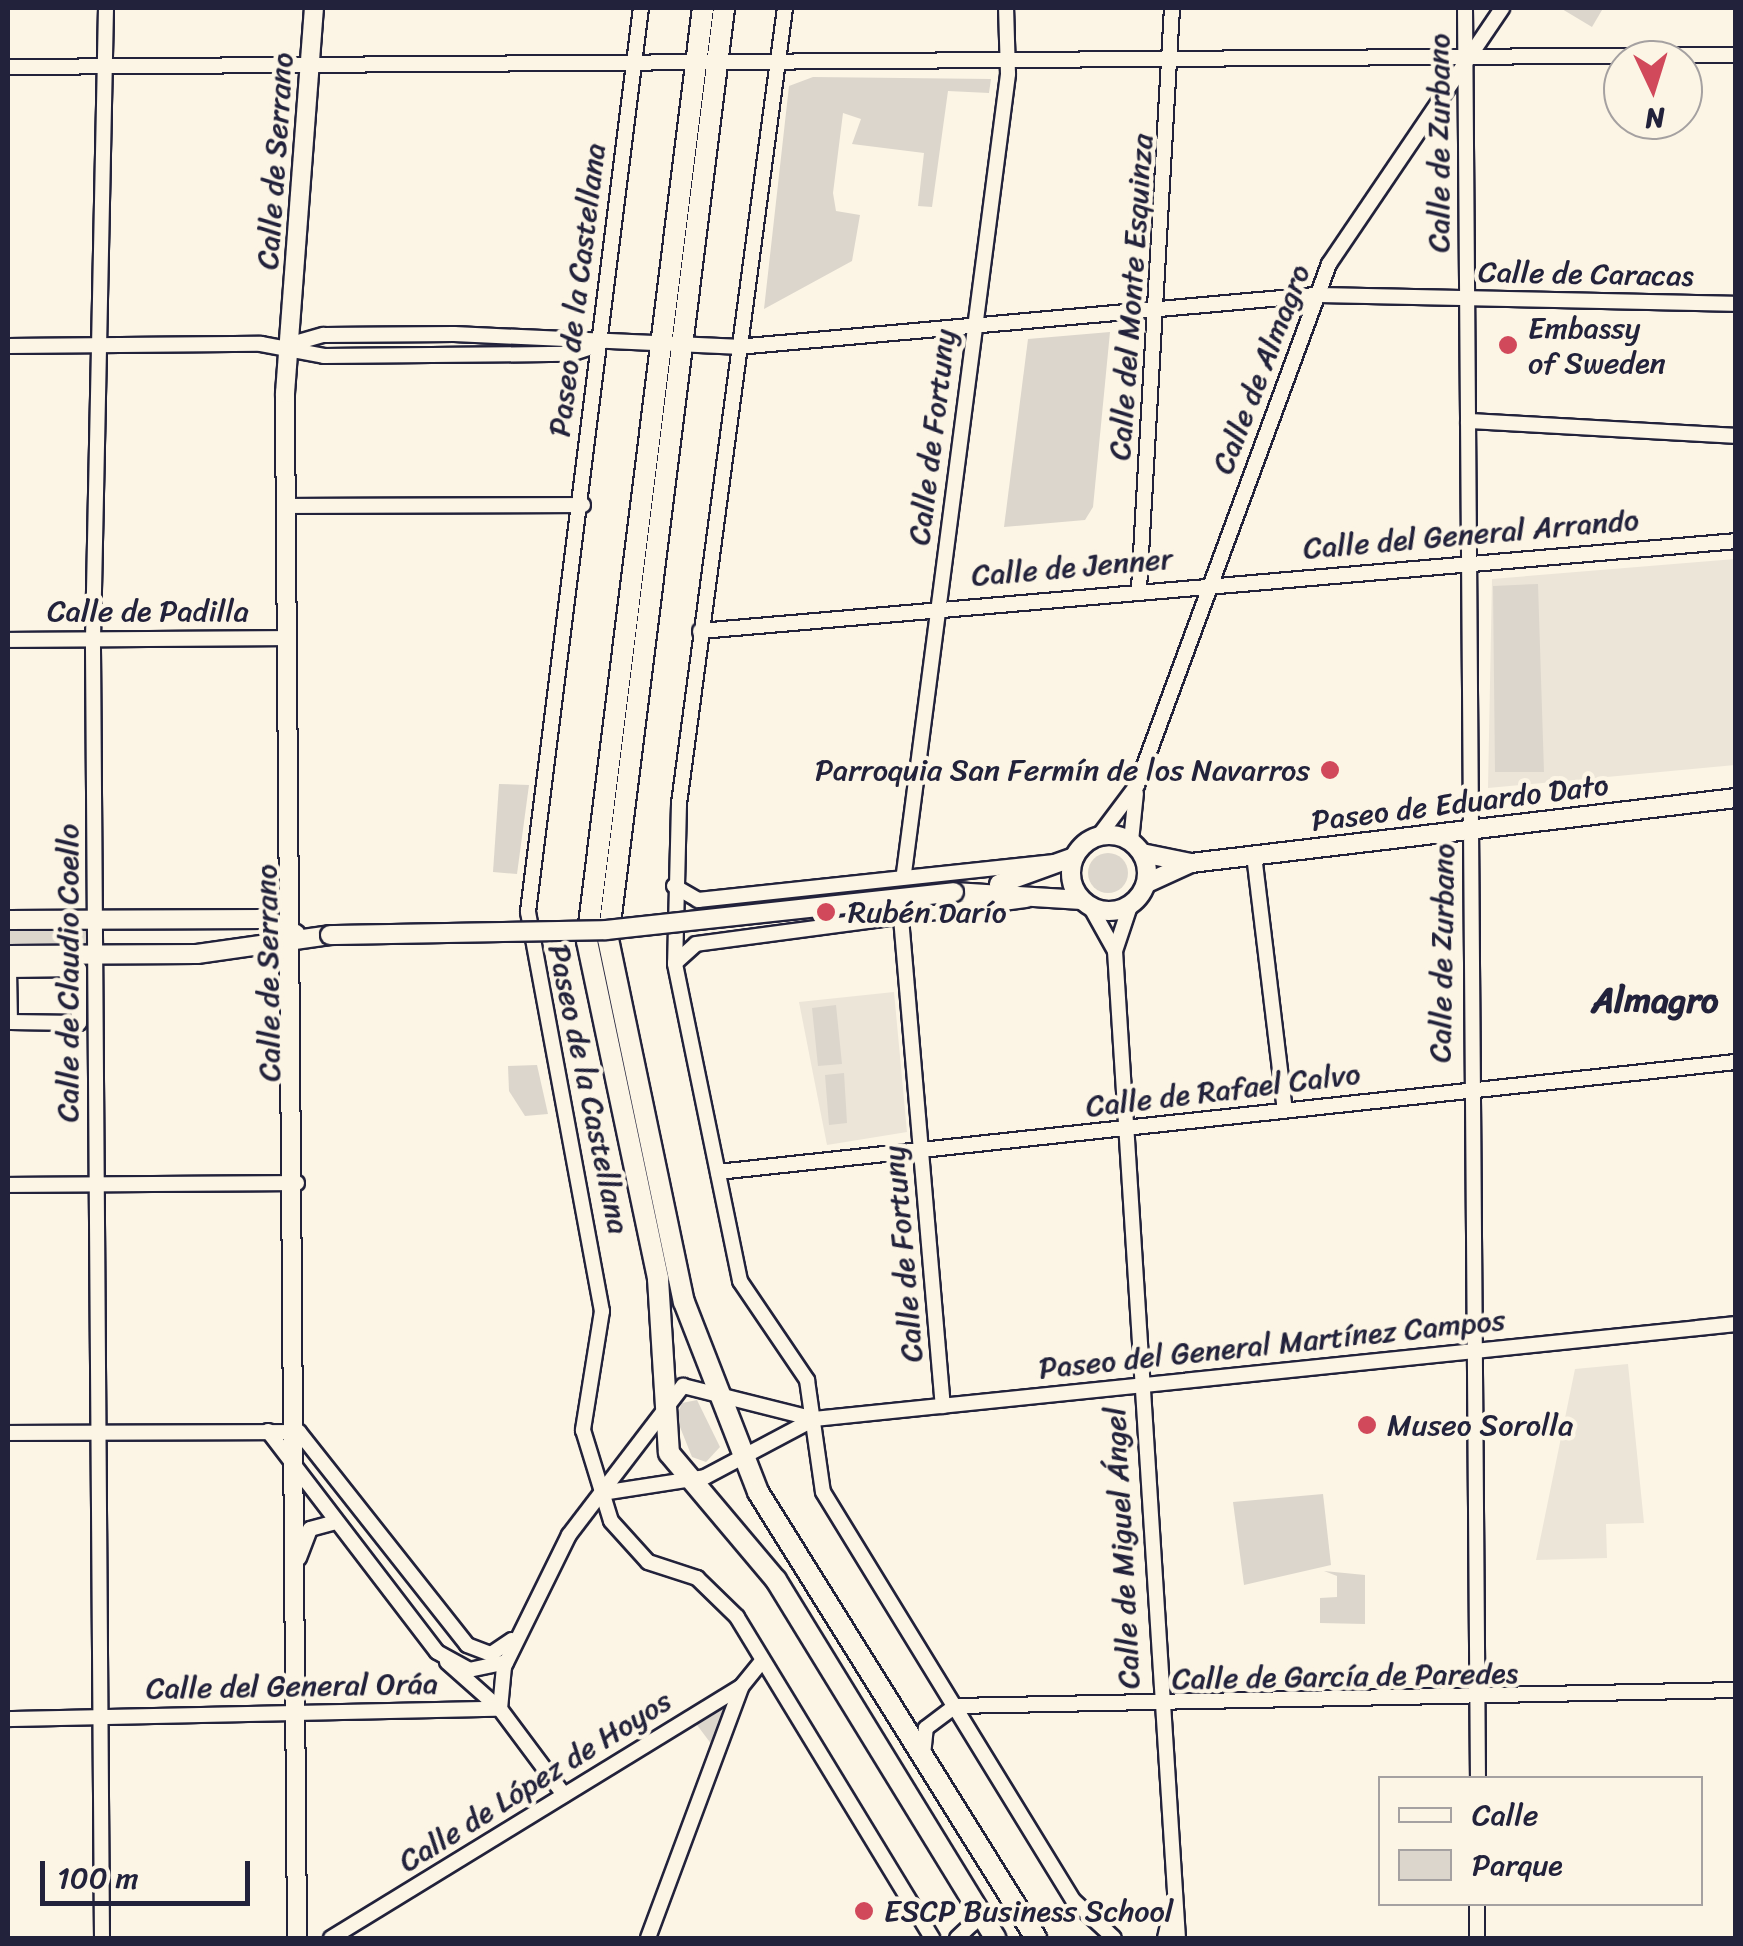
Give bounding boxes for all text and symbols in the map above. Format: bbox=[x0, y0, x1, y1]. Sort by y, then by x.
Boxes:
street label: Calle de Zurbano bbox=[1421, 33, 1457, 253]
north arrow bbox=[1603, 40, 1703, 140]
street label: Calle de Serrano bbox=[249, 51, 301, 271]
text: N bbox=[1644, 93, 1666, 144]
street label: Calle del Monte Esquinza bbox=[1102, 132, 1160, 462]
street label: Paseo de la Castellana bbox=[541, 141, 613, 439]
street label: Calle de Caracas bbox=[1477, 254, 1695, 294]
street label: Calle de Almagro bbox=[1204, 259, 1318, 479]
place label: Embassy of Sweden bbox=[1528, 310, 1667, 380]
street label: Calle de Fortuny bbox=[901, 327, 963, 547]
marker: Embassy of Sweden bbox=[1497, 334, 1519, 356]
street label: Calle del General Arrando bbox=[1301, 501, 1641, 567]
street label: Calle de Jenner bbox=[969, 540, 1175, 594]
street label: Calle de Padilla bbox=[47, 593, 249, 629]
place label: Parroquia San Fermín de los Navarros bbox=[815, 752, 1310, 788]
marker: Parroquia San Fermín de los Navarros bbox=[1319, 759, 1341, 781]
street label: Paseo de Eduardo Dato bbox=[1309, 767, 1611, 839]
street label: Calle de Claudio Coello bbox=[50, 823, 86, 1123]
street label: Calle de Zurbano bbox=[1422, 843, 1462, 1063]
street label: Calle de Serrano bbox=[248, 864, 288, 1082]
place label: Rubén Darío bbox=[848, 894, 1007, 930]
marker: Rubén Darío bbox=[813, 899, 839, 925]
street label: Paseo de la Castellana bbox=[541, 941, 637, 1237]
district label: Almagro bbox=[1591, 979, 1719, 1021]
street label: Calle de Rafael Calvo bbox=[1083, 1055, 1363, 1125]
street label: Calle de Fortuny bbox=[876, 1144, 930, 1364]
street label: Paseo del General Martínez Campos bbox=[1037, 1302, 1507, 1386]
street label: Calle de Miguel Ángel bbox=[1097, 1406, 1147, 1690]
place label: Museo Sorolla bbox=[1387, 1407, 1573, 1443]
marker: Museo Sorolla bbox=[1356, 1414, 1378, 1436]
street label: Calle de García de Paredes bbox=[1171, 1655, 1519, 1697]
street label: Calle del General Oráa bbox=[145, 1665, 439, 1707]
street label: Calle de López de Hoyos bbox=[392, 1682, 678, 1880]
legend bbox=[1378, 1776, 1703, 1906]
text: Calle bbox=[1472, 1788, 1538, 1842]
text: Parque bbox=[1472, 1838, 1563, 1892]
scale bar bbox=[45, 1841, 255, 1903]
text: 100 m bbox=[57, 1851, 139, 1905]
place label: ESCP Business School bbox=[884, 1893, 1173, 1929]
marker: ESCP Business School bbox=[853, 1900, 875, 1922]

